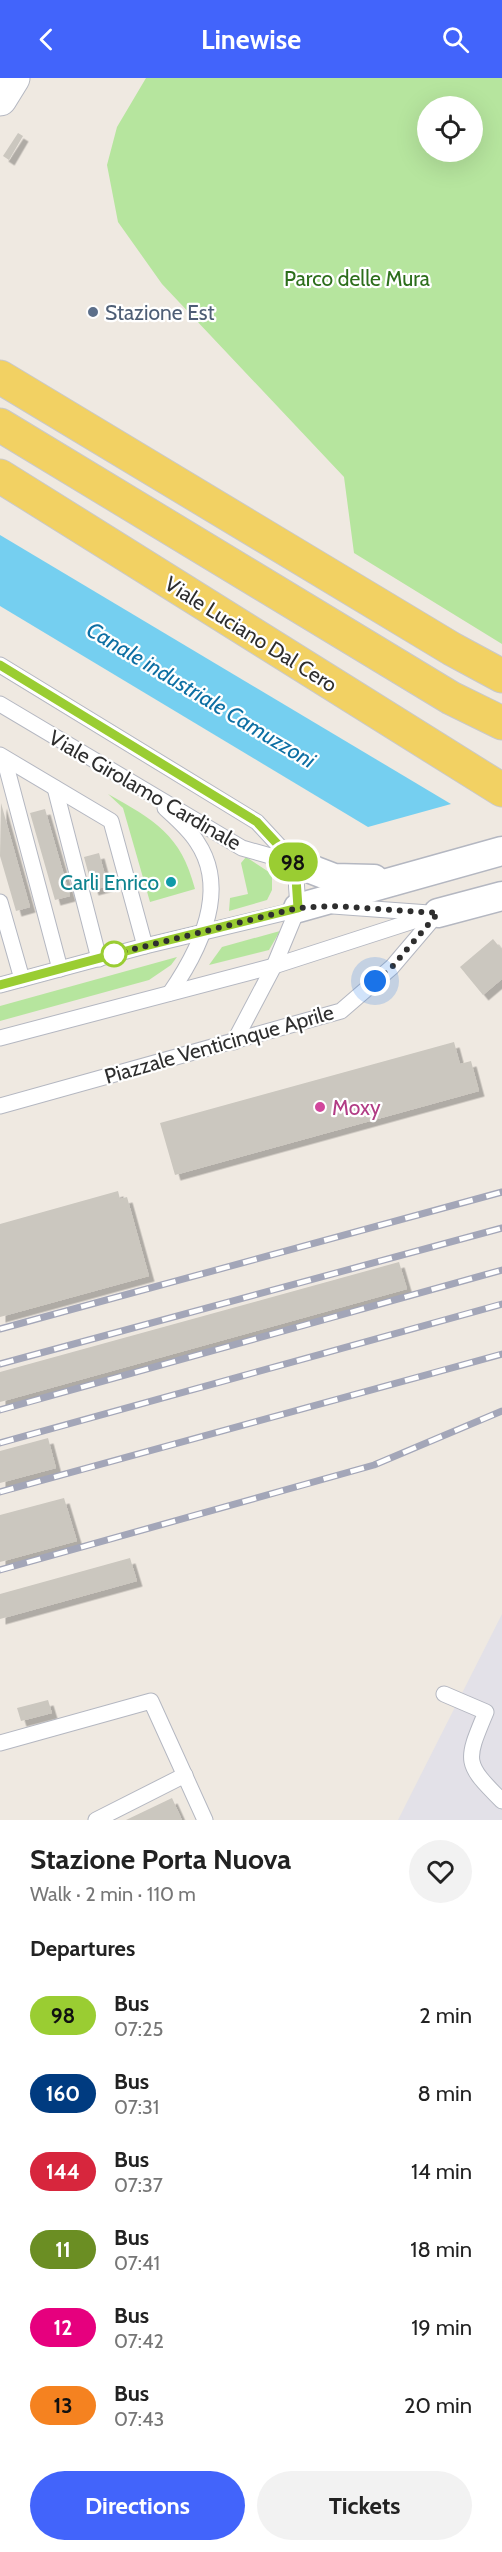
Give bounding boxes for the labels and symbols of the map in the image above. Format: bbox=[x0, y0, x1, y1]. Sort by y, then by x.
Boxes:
park label: Parco delle Mura bbox=[284, 266, 430, 291]
place label: Stazione Est bbox=[105, 300, 215, 325]
marker: Stazione Est bbox=[86, 305, 100, 319]
street label: Viale Luciano Dal Cero bbox=[160, 571, 342, 697]
water label: Canale industriale Camuzzoni bbox=[82, 616, 321, 774]
street label: Viale Girolamo Cardinale bbox=[45, 725, 246, 855]
line badge: 98 bbox=[266, 842, 320, 882]
place label: Carli Enrico bbox=[60, 870, 159, 895]
marker: Carli Enrico bbox=[164, 875, 178, 889]
unlabelled marker bbox=[101, 941, 127, 967]
your location bbox=[360, 966, 390, 996]
street label: Piazzale Venticinque Aprile bbox=[102, 999, 337, 1089]
place label: Moxy bbox=[332, 1095, 381, 1120]
marker: Moxy bbox=[313, 1100, 327, 1114]

